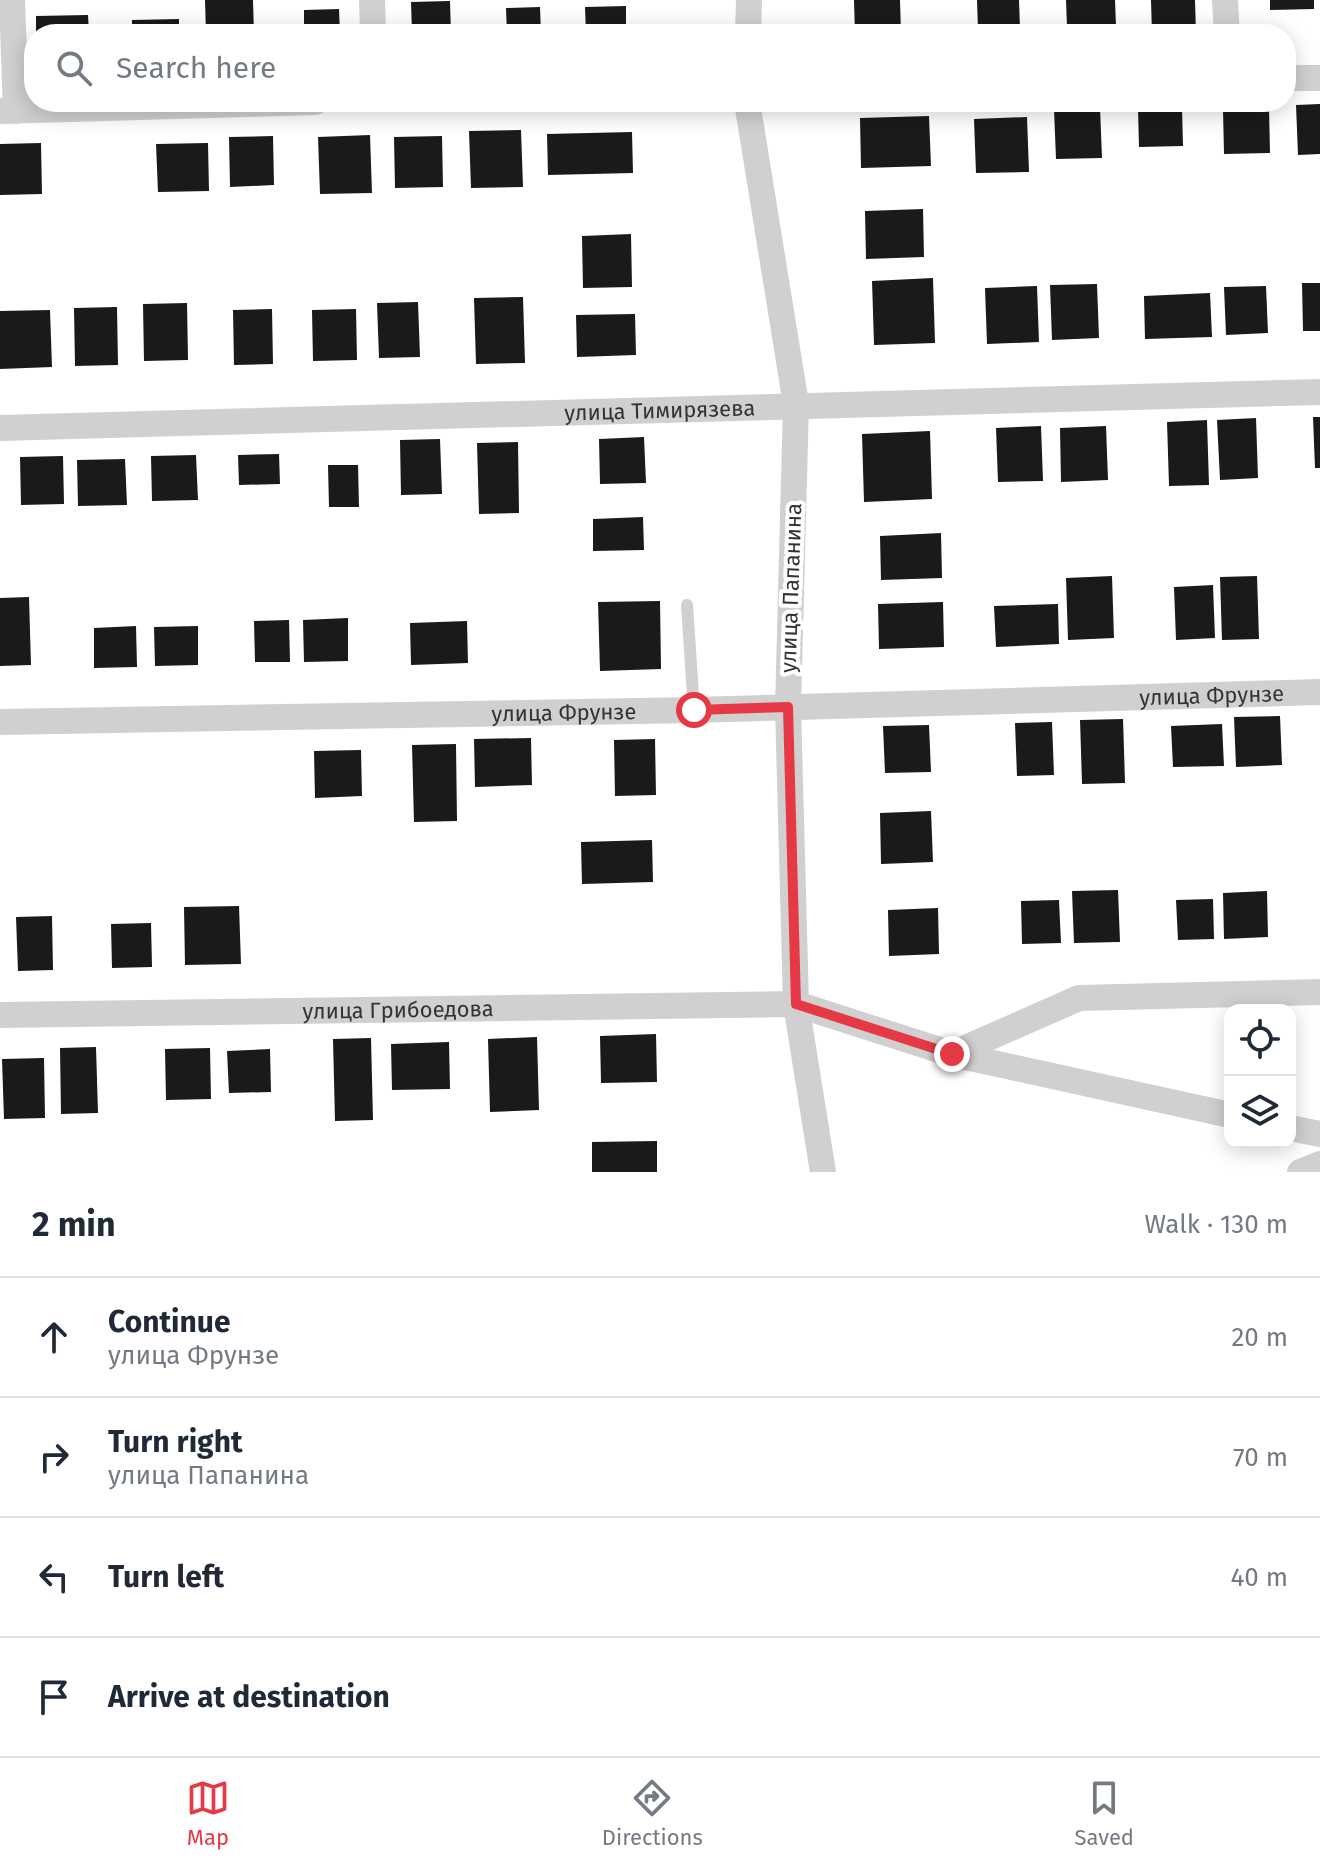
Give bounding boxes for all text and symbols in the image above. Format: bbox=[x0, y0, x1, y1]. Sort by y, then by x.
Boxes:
search box bbox=[24, 24, 1296, 112]
icon: search bbox=[52, 46, 96, 90]
text: Search here bbox=[116, 50, 276, 86]
street label: улица Тимирязева bbox=[564, 394, 756, 426]
street label: улица Папанина bbox=[775, 503, 807, 673]
street label: улица Фрунзе bbox=[1139, 680, 1285, 711]
route start bbox=[676, 692, 712, 728]
street label: улица Фрунзе bbox=[491, 697, 637, 727]
street label: улица Грибоедова bbox=[302, 995, 494, 1024]
map controls bbox=[1224, 1004, 1296, 1148]
button: locate bbox=[1224, 1004, 1296, 1076]
route end bbox=[934, 1036, 970, 1072]
button: layers bbox=[1224, 1076, 1296, 1148]
text: 2 min bbox=[32, 1204, 116, 1245]
text: Walk · 130 m bbox=[1145, 1209, 1288, 1240]
text: Continue bbox=[108, 1304, 231, 1340]
icon: ahead bbox=[32, 1315, 76, 1359]
text: 20 m bbox=[1231, 1322, 1288, 1353]
text: улица Фрунзе bbox=[108, 1340, 279, 1371]
text: Turn right bbox=[108, 1424, 243, 1460]
icon: right bbox=[32, 1435, 76, 1479]
text: 70 m bbox=[1233, 1442, 1288, 1473]
text: улица Папанина bbox=[108, 1460, 309, 1491]
icon: left bbox=[32, 1555, 76, 1599]
text: Turn left bbox=[108, 1559, 224, 1595]
text: 40 m bbox=[1230, 1562, 1288, 1593]
icon: arrive bbox=[32, 1675, 76, 1719]
text: Arrive at destination bbox=[108, 1679, 390, 1715]
tab: Map bbox=[186, 1776, 230, 1851]
tab: Directions bbox=[602, 1776, 703, 1851]
tab: Saved bbox=[1075, 1776, 1134, 1851]

